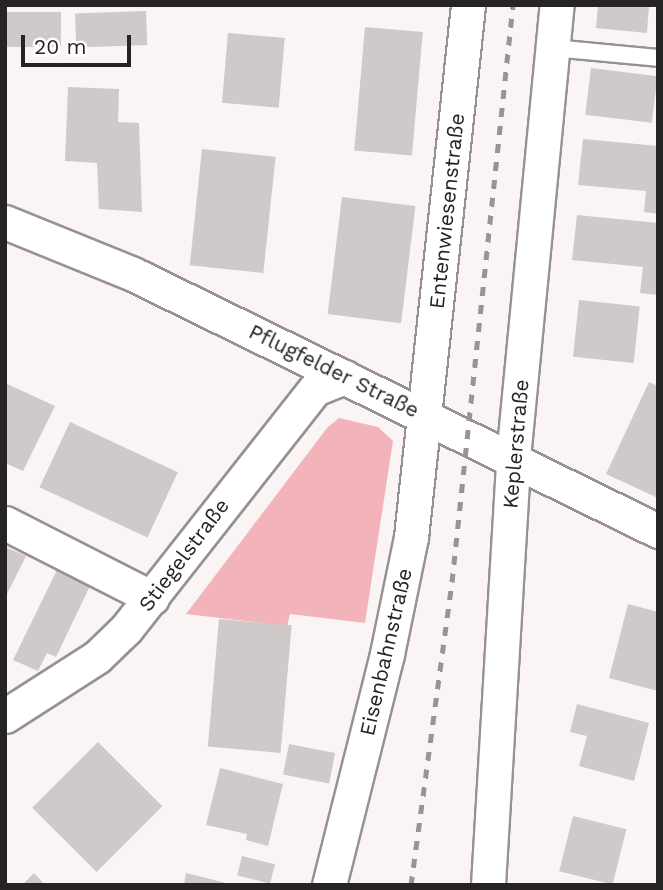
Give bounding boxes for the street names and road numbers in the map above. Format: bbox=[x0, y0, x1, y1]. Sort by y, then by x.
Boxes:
street label: Entenwiesenstraße bbox=[424, 112, 470, 310]
street label: Pflugfelder Straße bbox=[245, 319, 423, 423]
street label: Keplerstraße bbox=[498, 378, 534, 510]
street label: Stiegelstraße bbox=[133, 494, 235, 616]
street label: Eisenbahnstraße bbox=[354, 566, 418, 738]

